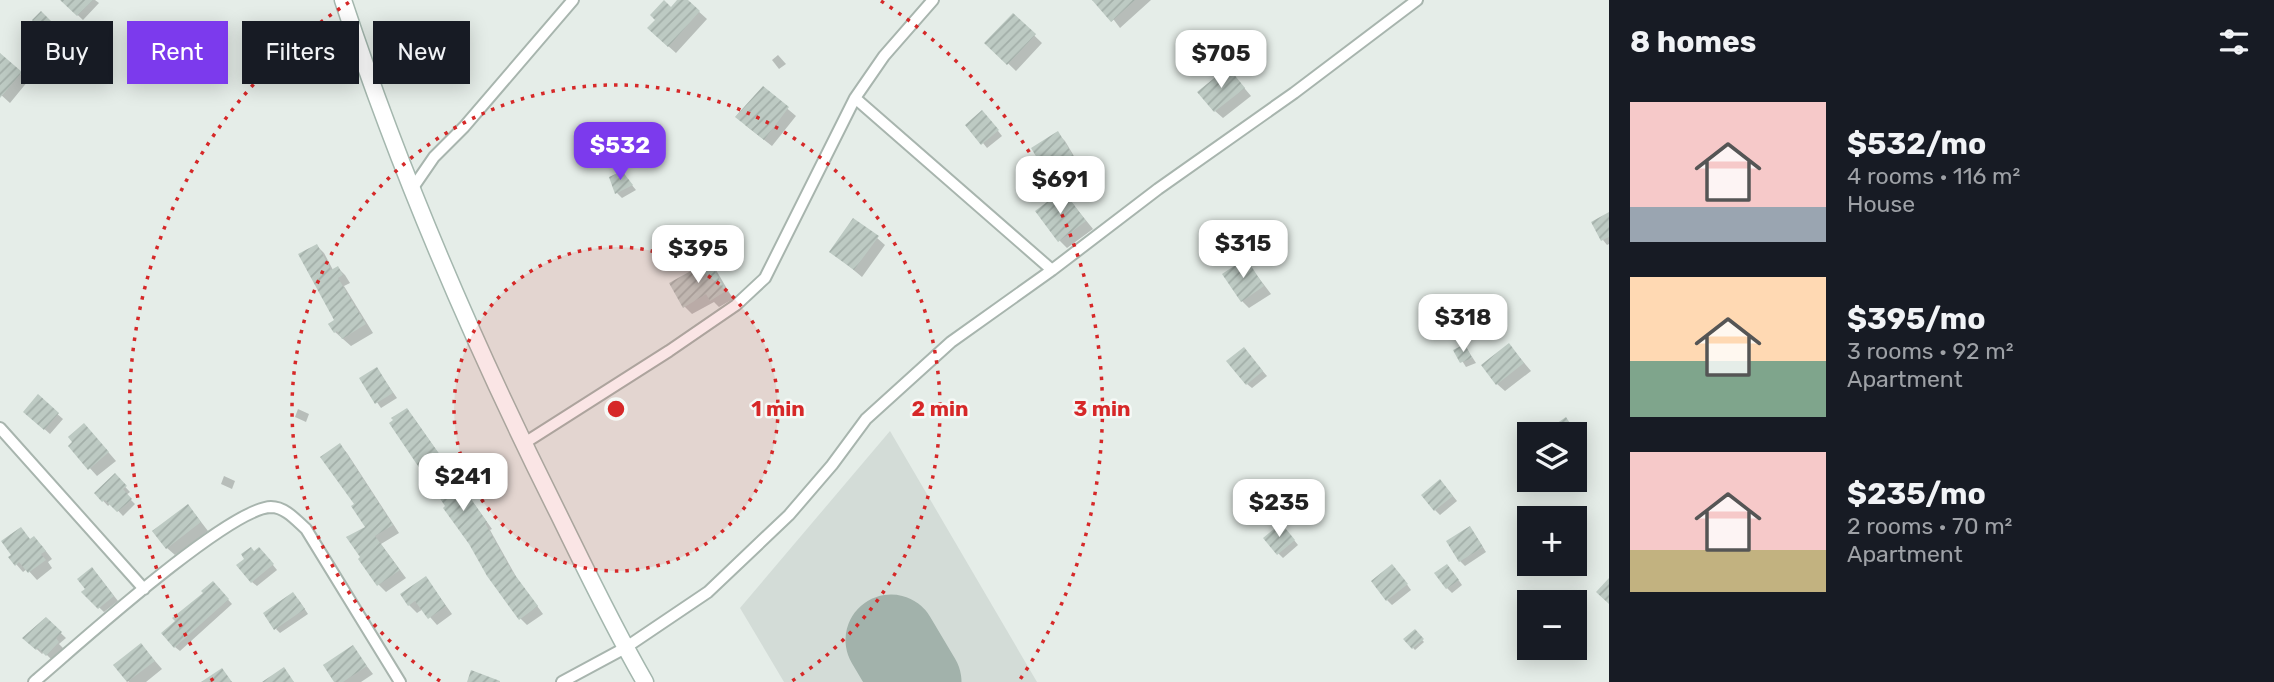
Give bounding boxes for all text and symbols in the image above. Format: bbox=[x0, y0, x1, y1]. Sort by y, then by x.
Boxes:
chip: Buy bbox=[21, 21, 113, 84]
chip: Rent bbox=[127, 21, 228, 84]
chip: Filters bbox=[242, 21, 359, 84]
chip: New bbox=[373, 21, 470, 84]
icon: filters bbox=[2215, 23, 2253, 61]
text: 8 homes bbox=[1630, 24, 1756, 60]
pin: $705 bbox=[1180, 31, 1262, 90]
text: $705 bbox=[1191, 39, 1251, 67]
pin: $532 bbox=[579, 122, 661, 182]
text: $532/mo bbox=[1847, 126, 1986, 162]
icon: home bbox=[1686, 130, 1770, 214]
text: $532 bbox=[590, 131, 650, 159]
pin: $691 bbox=[1019, 156, 1101, 216]
text: 4 rooms · 116 m² bbox=[1847, 162, 2020, 190]
text: $691 bbox=[1032, 165, 1088, 193]
text: House bbox=[1847, 190, 1915, 218]
pin: $315 bbox=[1202, 220, 1284, 280]
pin: $395 bbox=[657, 226, 739, 285]
text: $315 bbox=[1215, 229, 1271, 257]
text: $395 bbox=[668, 234, 728, 262]
pin: $318 bbox=[1422, 294, 1504, 354]
text: $395/mo bbox=[1847, 301, 1986, 337]
text: $318 bbox=[1434, 303, 1492, 331]
icon: home bbox=[1686, 305, 1770, 389]
text: 3 rooms · 92 m² bbox=[1847, 337, 2013, 365]
text: Apartment bbox=[1847, 365, 1963, 393]
text: 1 min bbox=[751, 396, 805, 421]
text: 2 min bbox=[912, 396, 968, 421]
text: 3 min bbox=[1073, 396, 1131, 421]
centre of rings bbox=[604, 397, 628, 421]
map controls bbox=[1517, 422, 1587, 660]
button: layers bbox=[1517, 422, 1587, 492]
pin: $241 bbox=[422, 454, 504, 513]
text: $241 bbox=[435, 462, 491, 490]
text: $235/mo bbox=[1847, 476, 1986, 512]
pin: $235 bbox=[1238, 480, 1320, 539]
icon: home bbox=[1686, 480, 1770, 564]
text: $235 bbox=[1249, 488, 1309, 516]
button: + bbox=[1517, 506, 1587, 576]
text: 2 rooms · 70 m² bbox=[1847, 512, 2012, 540]
text: Apartment bbox=[1847, 540, 1963, 568]
button: − bbox=[1517, 590, 1587, 660]

